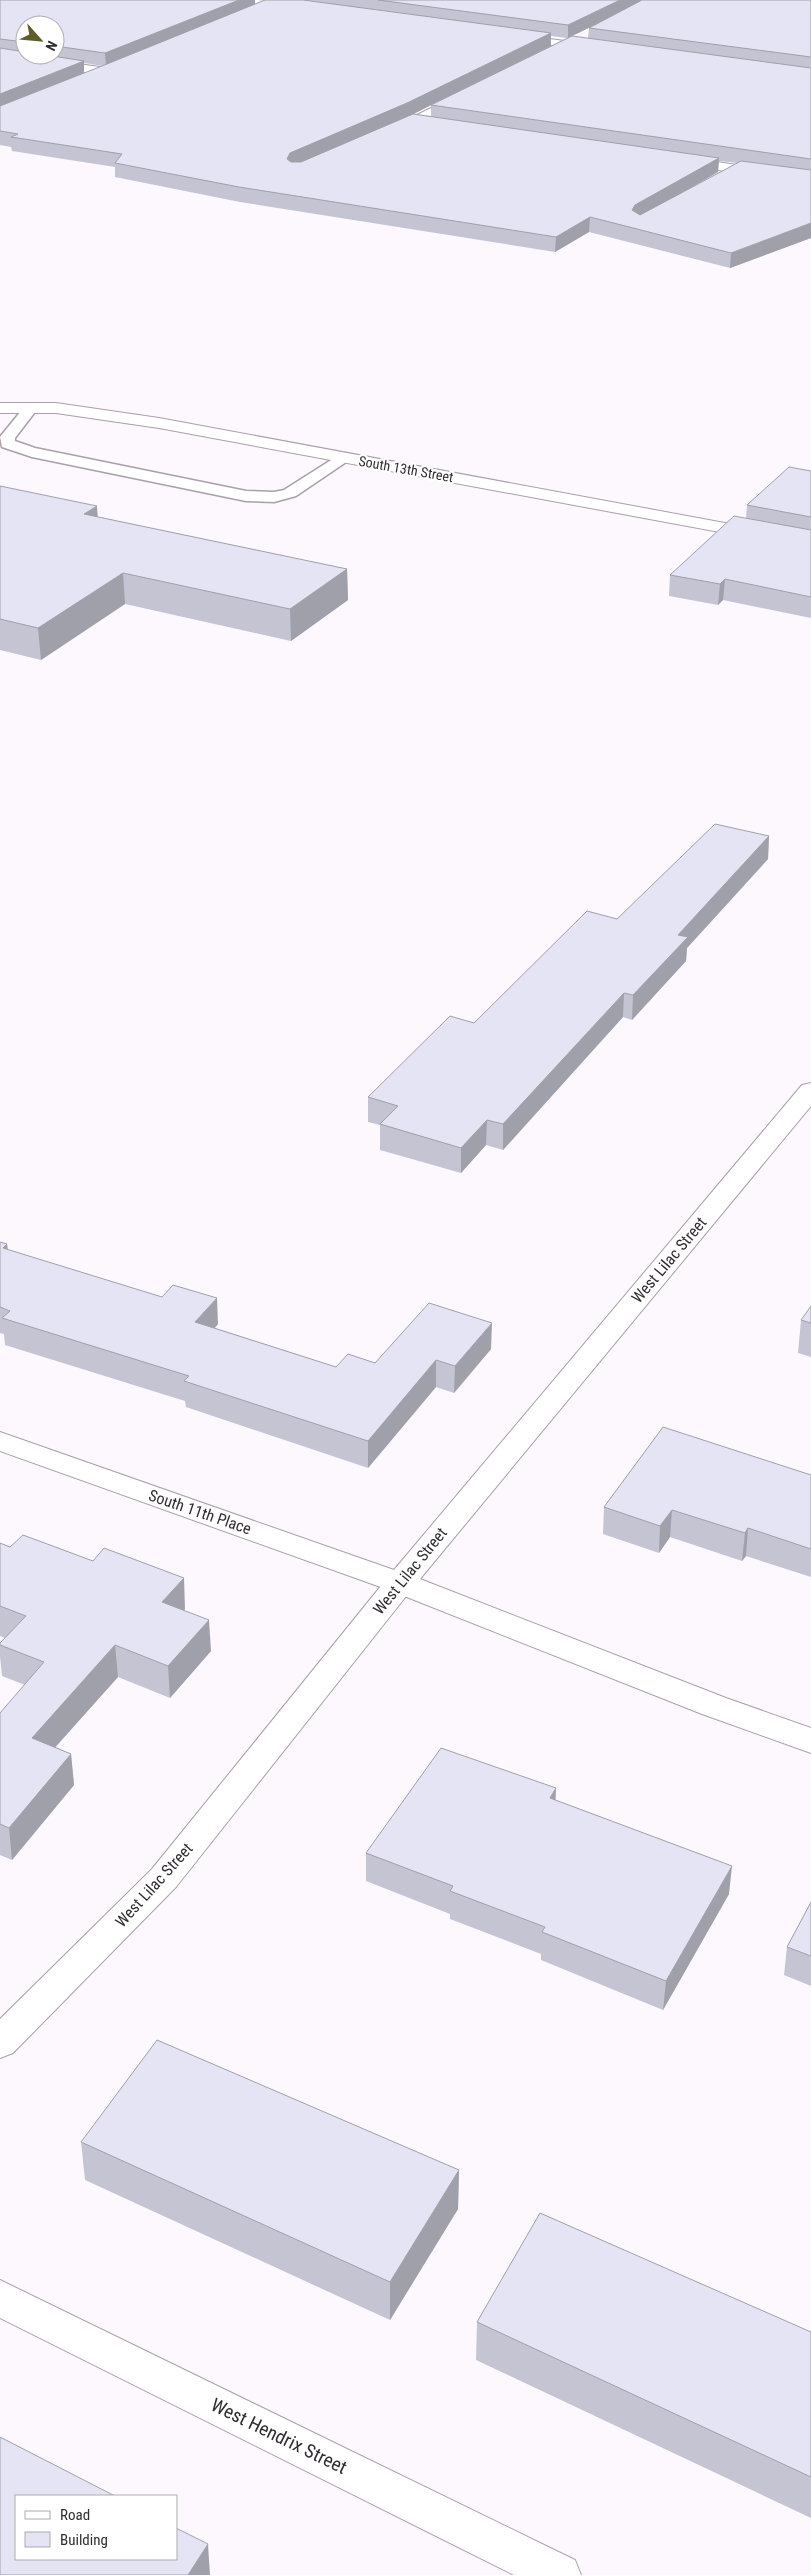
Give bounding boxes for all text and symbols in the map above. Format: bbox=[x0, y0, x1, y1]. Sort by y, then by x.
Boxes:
north arrow bbox=[15, 15, 65, 65]
text: N bbox=[43, 38, 61, 53]
street label: South 13th Street bbox=[357, 453, 455, 485]
street label: West Lilac Street bbox=[628, 1213, 711, 1307]
street label: South 11th Place bbox=[146, 1486, 254, 1538]
street label: West Lilac Street bbox=[369, 1524, 451, 1618]
street label: West Lilac Street bbox=[111, 1839, 197, 1931]
street label: West Hendrix Street bbox=[207, 2393, 351, 2479]
legend bbox=[15, 2495, 178, 2560]
text: Road bbox=[60, 2506, 90, 2524]
text: Building bbox=[60, 2531, 108, 2549]

